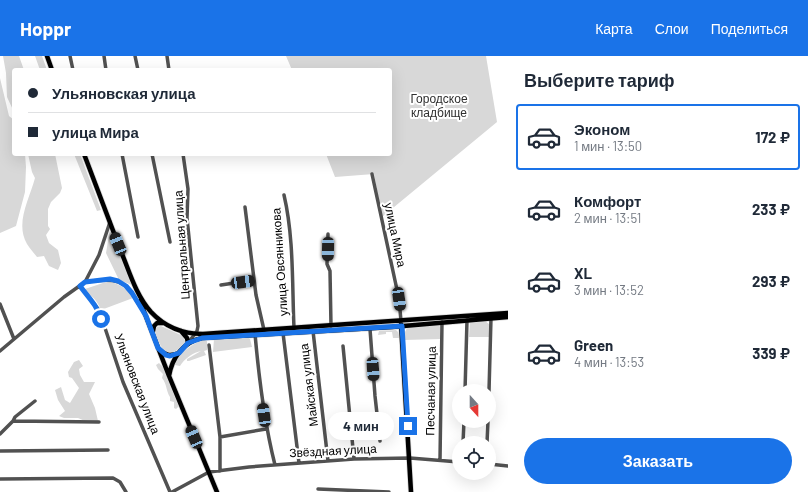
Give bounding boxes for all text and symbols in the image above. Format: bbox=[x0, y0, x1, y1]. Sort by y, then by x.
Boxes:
text: Hoppr bbox=[20, 17, 71, 40]
text: Карта bbox=[595, 20, 633, 37]
text: Слои bbox=[655, 20, 689, 37]
text: Поделиться bbox=[711, 20, 788, 37]
text: Выберите тариф bbox=[524, 69, 675, 91]
text: Ульяновская улица bbox=[52, 84, 196, 102]
park label: Городское кладбище bbox=[410, 91, 468, 120]
icon: car bbox=[526, 119, 562, 155]
text: Эконом bbox=[574, 120, 630, 138]
text: улица Мира bbox=[52, 123, 139, 141]
text: 172 ₽ bbox=[755, 128, 790, 146]
text: 1 мин · 13:50 bbox=[574, 138, 642, 154]
street label: Центральная улица bbox=[170, 190, 193, 300]
icon: car bbox=[526, 191, 562, 227]
text: Комфорт bbox=[574, 192, 641, 210]
text: 233 ₽ bbox=[752, 200, 790, 218]
street label: улица Мира bbox=[381, 201, 410, 269]
street label: улица Овсянникова bbox=[268, 207, 291, 317]
text: 2 мин · 13:51 bbox=[574, 210, 641, 226]
car bbox=[108, 231, 128, 257]
car bbox=[322, 237, 334, 261]
icon: car bbox=[526, 263, 562, 299]
text: XL bbox=[574, 264, 592, 282]
text: 293 ₽ bbox=[752, 272, 790, 290]
car bbox=[230, 274, 256, 290]
text: 3 мин · 13:52 bbox=[574, 282, 644, 298]
car bbox=[391, 286, 407, 312]
route start bbox=[92, 310, 110, 328]
street label: Ульяновская улица bbox=[111, 332, 164, 436]
icon: car bbox=[526, 335, 562, 371]
text: Green bbox=[574, 336, 613, 354]
street label: Майская улица bbox=[296, 342, 321, 427]
text: 339 ₽ bbox=[752, 344, 790, 362]
street label: Песчаная улица bbox=[422, 346, 439, 436]
text: 4 мин · 13:53 bbox=[574, 354, 644, 370]
car bbox=[366, 357, 380, 381]
north arrow bbox=[452, 384, 496, 428]
map controls bbox=[452, 384, 496, 480]
car bbox=[256, 402, 272, 428]
callout: 4 мин bbox=[328, 412, 394, 440]
route end bbox=[399, 417, 417, 435]
text: 4 мин bbox=[343, 418, 379, 434]
car bbox=[184, 424, 204, 450]
button: locate bbox=[452, 436, 496, 480]
button: Заказать bbox=[524, 438, 792, 484]
street label: Звёздная улица bbox=[289, 441, 377, 460]

